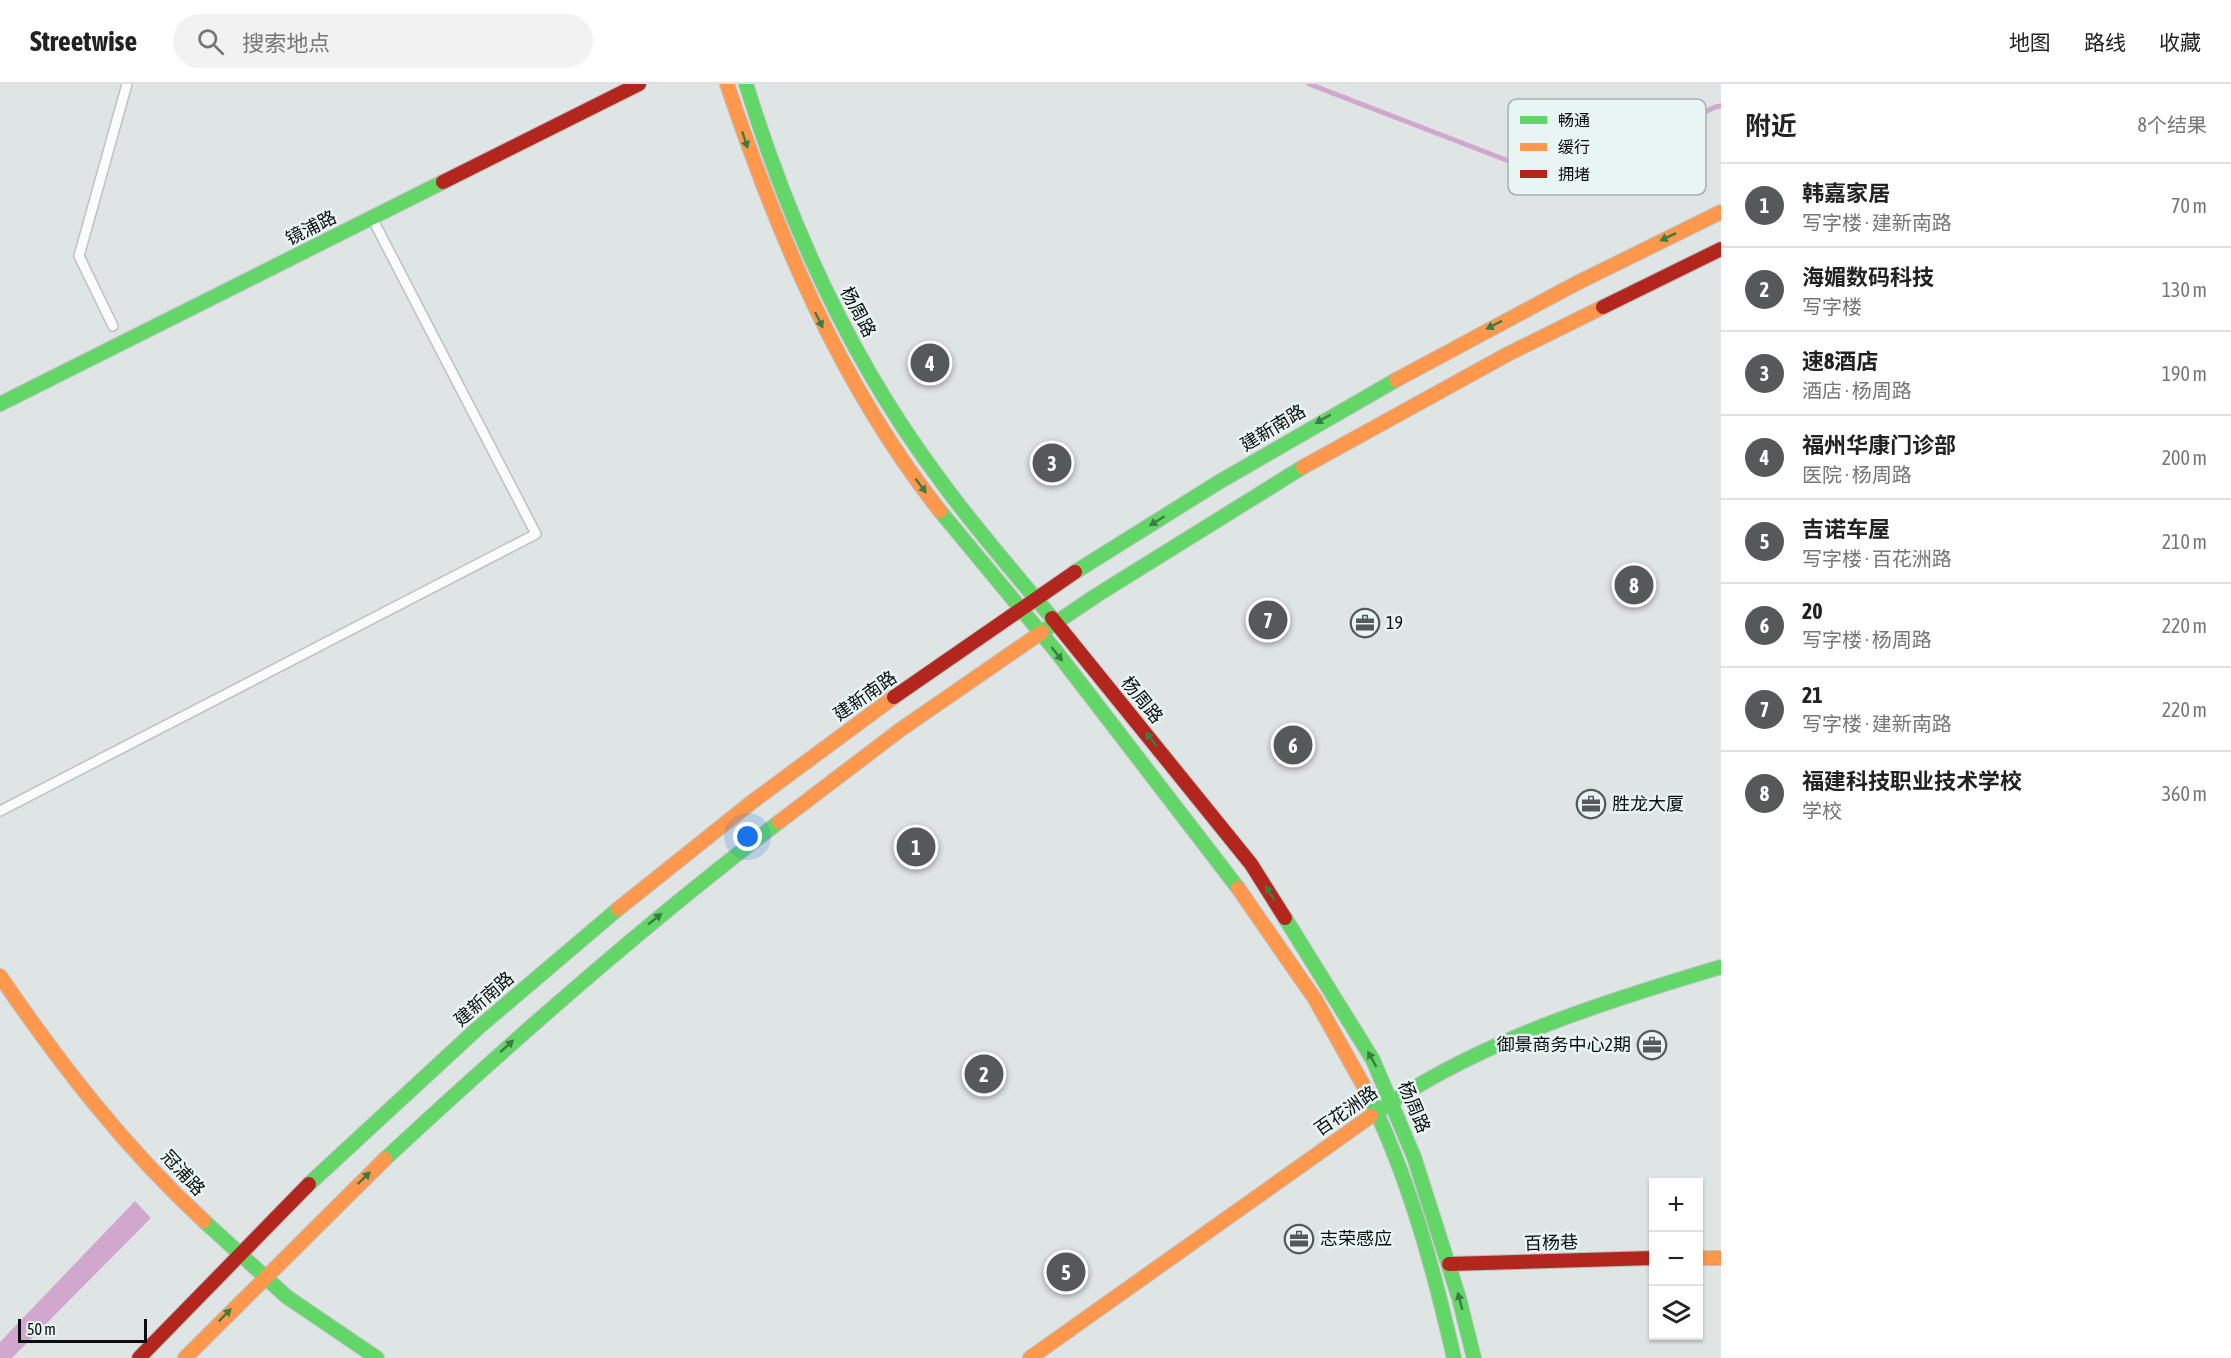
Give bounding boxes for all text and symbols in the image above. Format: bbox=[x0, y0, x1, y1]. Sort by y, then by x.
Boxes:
search box bbox=[173, 14, 593, 68]
text: Streetwise bbox=[30, 25, 137, 57]
icon: search bbox=[194, 25, 227, 58]
text: 搜索地点 bbox=[242, 30, 330, 56]
text: 地图 bbox=[2009, 30, 2051, 54]
text: 路线 bbox=[2084, 30, 2126, 54]
text: 收藏 bbox=[2159, 30, 2201, 54]
legend bbox=[1508, 99, 1706, 195]
text: 畅通 bbox=[1558, 111, 1590, 129]
text: 附近 bbox=[1745, 111, 1797, 141]
text: 8个结果 bbox=[2138, 113, 2207, 136]
one-way arrow bbox=[741, 131, 751, 149]
text: 缓行 bbox=[1558, 138, 1590, 156]
text: 拥堵 bbox=[1558, 165, 1590, 183]
text: 韩嘉家居 bbox=[1802, 180, 1890, 206]
text: 1 bbox=[1760, 194, 1769, 217]
text: 70 m bbox=[2171, 194, 2207, 217]
street label: 镜浦路 bbox=[282, 206, 340, 249]
text: 写字楼 · 建新南路 bbox=[1802, 211, 1952, 234]
one-way arrow bbox=[1660, 233, 1677, 242]
text: 海媚数码科技 bbox=[1802, 264, 1934, 290]
text: 2 bbox=[1760, 278, 1769, 301]
text: 130 m bbox=[2162, 278, 2207, 301]
street label: 杨周路 bbox=[836, 283, 880, 341]
text: 写字楼 bbox=[1802, 295, 1862, 318]
one-way arrow bbox=[814, 312, 824, 329]
one-way arrow bbox=[1486, 320, 1503, 330]
pin: 4 bbox=[910, 340, 950, 386]
text: 速8酒店 bbox=[1802, 348, 1878, 374]
text: 3 bbox=[1760, 362, 1769, 385]
text: 190 m bbox=[2162, 362, 2207, 385]
text: 酒店 · 杨周路 bbox=[1802, 379, 1912, 402]
street label: 建新南路 bbox=[1236, 400, 1309, 455]
one-way arrow bbox=[1314, 414, 1331, 424]
text: 福州华康门诊部 bbox=[1802, 432, 1956, 458]
pin: 3 bbox=[1032, 440, 1072, 485]
text: 4 bbox=[1760, 446, 1769, 469]
text: 200 m bbox=[2162, 446, 2207, 469]
text: 医院 · 杨周路 bbox=[1802, 463, 1912, 486]
one-way arrow bbox=[914, 478, 927, 494]
one-way arrow bbox=[1149, 515, 1165, 526]
text: 吉诺车屋 bbox=[1802, 516, 1890, 542]
text: 5 bbox=[1760, 530, 1769, 553]
text: 210 m bbox=[2162, 530, 2207, 553]
text: 写字楼 · 百花洲路 bbox=[1802, 547, 1952, 570]
pin: 8 bbox=[1614, 562, 1654, 608]
pin: 7 bbox=[1248, 598, 1288, 642]
text: 20 bbox=[1802, 598, 1823, 624]
office icon: 19 bbox=[1349, 607, 1381, 639]
place label: 19 bbox=[1386, 612, 1403, 633]
text: 6 bbox=[1760, 614, 1769, 637]
text: 220 m bbox=[2162, 614, 2207, 637]
text: 写字楼 · 杨周路 bbox=[1802, 628, 1932, 651]
one-way arrow bbox=[1050, 646, 1062, 661]
street label: 建新南路 bbox=[829, 666, 900, 725]
street label: 杨周路 bbox=[1117, 672, 1168, 727]
text: 21 bbox=[1802, 682, 1823, 708]
text: 7 bbox=[1760, 698, 1769, 721]
text: 220 m bbox=[2162, 698, 2207, 721]
text: 写字楼 · 建新南路 bbox=[1802, 712, 1952, 735]
pin: 6 bbox=[1274, 722, 1312, 768]
one-way arrow bbox=[1144, 731, 1157, 747]
text: 福建科技职业技术学校 bbox=[1802, 768, 2022, 794]
text: 8 bbox=[1760, 782, 1769, 805]
text: 360 m bbox=[2162, 782, 2207, 805]
office icon: 胜龙大厦 bbox=[1575, 788, 1607, 820]
place label: 胜龙大厦 bbox=[1612, 793, 1684, 814]
text: 学校 bbox=[1802, 799, 1842, 822]
your location bbox=[733, 822, 762, 851]
pin: 1 bbox=[896, 824, 936, 870]
one-way arrow bbox=[1265, 885, 1276, 901]
one-way arrow bbox=[647, 913, 663, 926]
street label: 建新南路 bbox=[450, 967, 518, 1030]
office icon: 御景商务中心2期 bbox=[1636, 1029, 1668, 1061]
place label: 御景商务中心2期 bbox=[1497, 1034, 1631, 1055]
one-way arrow bbox=[499, 1040, 514, 1053]
one-way arrow bbox=[1367, 1050, 1377, 1067]
pin: 2 bbox=[964, 1052, 1004, 1096]
street label: 杨周路 bbox=[1394, 1078, 1435, 1136]
street label: 百花洲路 bbox=[1310, 1081, 1381, 1140]
street label: 冠浦路 bbox=[157, 1146, 209, 1200]
one-way arrow bbox=[356, 1171, 371, 1185]
map controls bbox=[1649, 1178, 1703, 1340]
button: + bbox=[1649, 1178, 1703, 1232]
office icon: 志荣感应 bbox=[1283, 1223, 1315, 1255]
place label: 志荣感应 bbox=[1320, 1228, 1392, 1249]
street label: 百杨巷 bbox=[1524, 1231, 1578, 1254]
button: − bbox=[1649, 1232, 1703, 1286]
pin: 5 bbox=[1046, 1250, 1086, 1294]
button: layers bbox=[1649, 1286, 1703, 1340]
one-way arrow bbox=[1455, 1292, 1464, 1310]
one-way arrow bbox=[218, 1309, 232, 1323]
scale bar bbox=[18, 1316, 147, 1344]
text: 50 m bbox=[27, 1320, 56, 1338]

